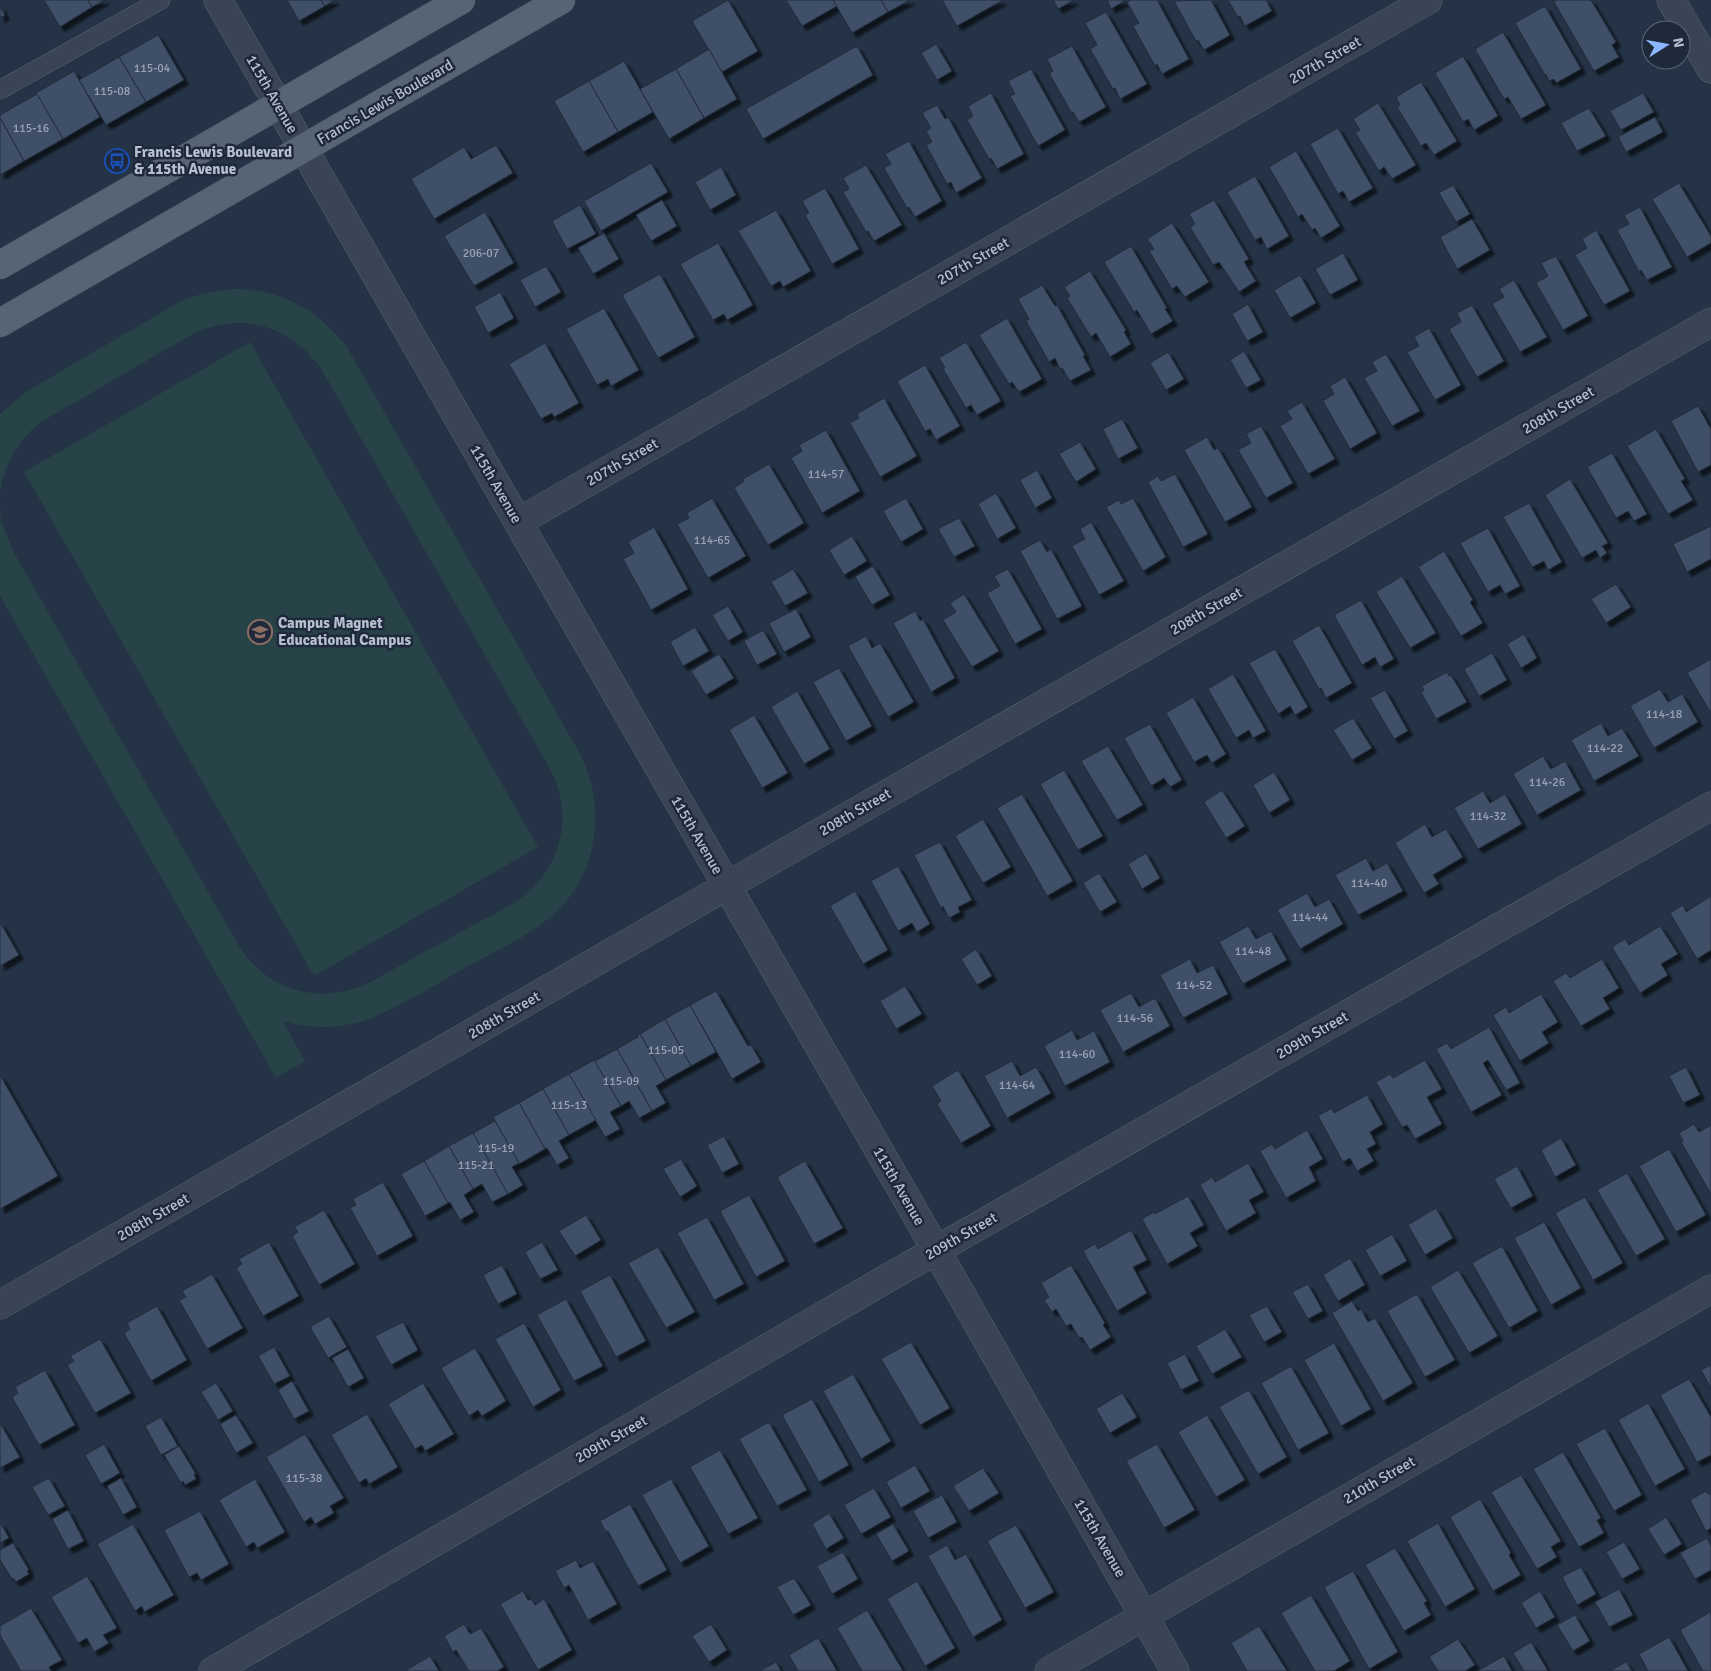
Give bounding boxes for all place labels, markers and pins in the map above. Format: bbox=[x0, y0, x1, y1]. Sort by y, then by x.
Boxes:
place label: Francis Lewis Boulevard & 115th Avenue bbox=[134, 143, 292, 178]
bus stop icon: Francis Lewis Boulevard & 115th Avenue bbox=[104, 148, 130, 174]
place label: Campus Magnet Educational Campus bbox=[278, 614, 412, 649]
school or university icon: Campus Magnet Educational Campus bbox=[247, 619, 273, 645]

